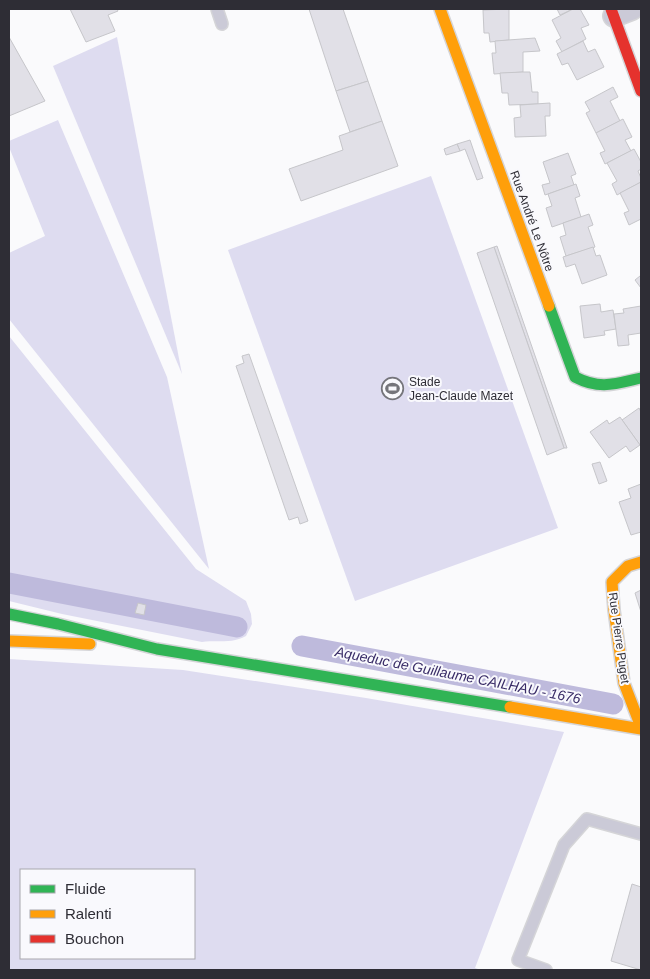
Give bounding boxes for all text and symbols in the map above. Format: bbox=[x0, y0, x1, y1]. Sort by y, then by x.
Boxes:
street label: Rue André Le Nôtre bbox=[507, 169, 557, 274]
place label: Stade Jean-Claude Mazet bbox=[409, 375, 514, 403]
sports icon: Stade Jean-Claude Mazet bbox=[381, 377, 405, 401]
street label: Rue Pierre Puget bbox=[606, 591, 632, 685]
water label: Aqueduc de Guillaume CAILHAU - 1676 bbox=[333, 643, 582, 707]
legend bbox=[20, 869, 195, 959]
text: Fluide bbox=[65, 880, 106, 897]
text: Ralenti bbox=[65, 905, 112, 922]
text: Bouchon bbox=[65, 930, 124, 947]

